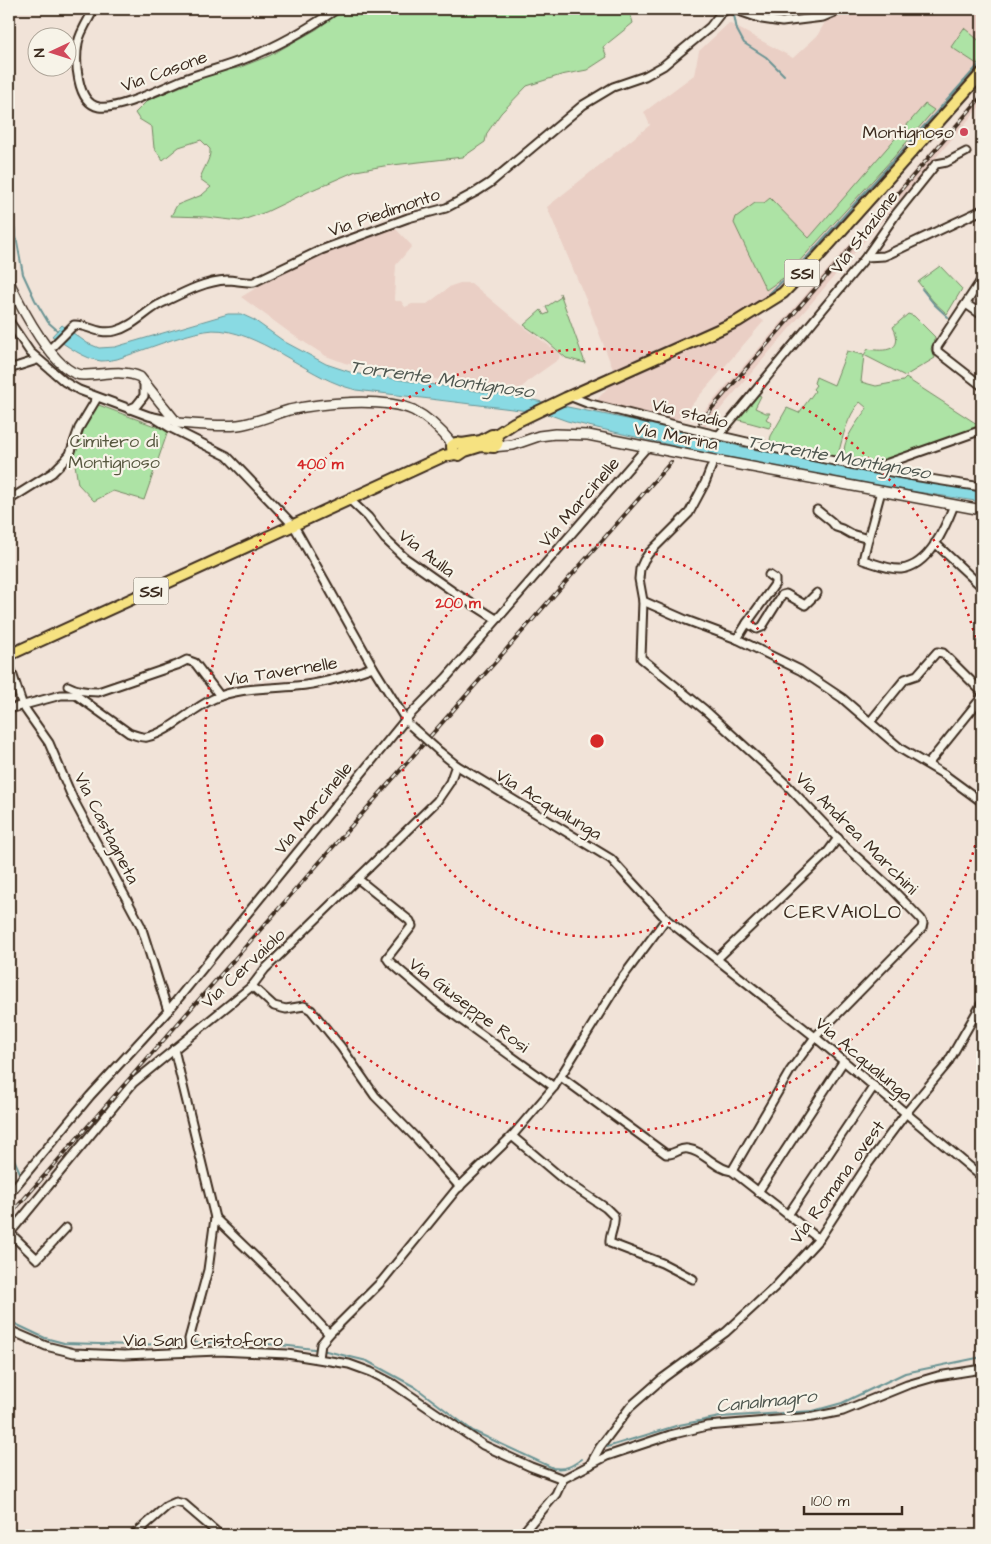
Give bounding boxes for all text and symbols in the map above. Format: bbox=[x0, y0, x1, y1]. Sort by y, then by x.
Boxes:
north arrow bbox=[28, 28, 78, 78]
street label: Via Casone bbox=[118, 44, 211, 99]
text: N bbox=[30, 48, 50, 58]
place label: Montignoso bbox=[862, 120, 954, 146]
marker: Montignoso bbox=[958, 126, 970, 138]
street label: Via Piedimonto bbox=[325, 182, 443, 243]
street label: Via Stazione bbox=[825, 185, 904, 279]
road number: SS1 bbox=[784, 260, 820, 286]
water label: Torrente Montignoso bbox=[348, 353, 537, 406]
street label: Via stadio bbox=[649, 392, 731, 435]
street label: Via Marina bbox=[632, 416, 720, 457]
water label: Torrente Montignoso bbox=[745, 428, 934, 487]
park label: Cimitero di Montignoso bbox=[68, 429, 160, 476]
street label: Via Marcinelle bbox=[533, 451, 626, 553]
text: 400 m bbox=[297, 454, 344, 475]
street label: Via Aulla bbox=[393, 523, 460, 584]
road number: SS1 bbox=[134, 578, 168, 604]
text: 200 m bbox=[434, 593, 481, 614]
street label: Via Tavernelle bbox=[223, 650, 340, 693]
centre of rings bbox=[588, 732, 606, 750]
street label: Via Marcinelle bbox=[268, 756, 359, 860]
street label: Via Acqualunga bbox=[490, 763, 607, 847]
street label: Via Andrea Marchini bbox=[790, 766, 924, 901]
street label: Via Castagneta bbox=[67, 768, 145, 889]
district label: CERVAIOLO bbox=[784, 898, 902, 926]
street label: Via Cervaiolo bbox=[196, 923, 291, 1014]
street label: Via Giuseppe Rosi bbox=[403, 952, 534, 1059]
street label: Via Acqualunga bbox=[809, 1011, 918, 1108]
street label: Via Romana ovest bbox=[784, 1115, 891, 1249]
street label: Via San Cristoforo bbox=[123, 1328, 283, 1353]
water label: Canalmagro bbox=[715, 1383, 819, 1420]
scale bar bbox=[804, 1484, 901, 1516]
text: 100 m bbox=[811, 1491, 850, 1512]

